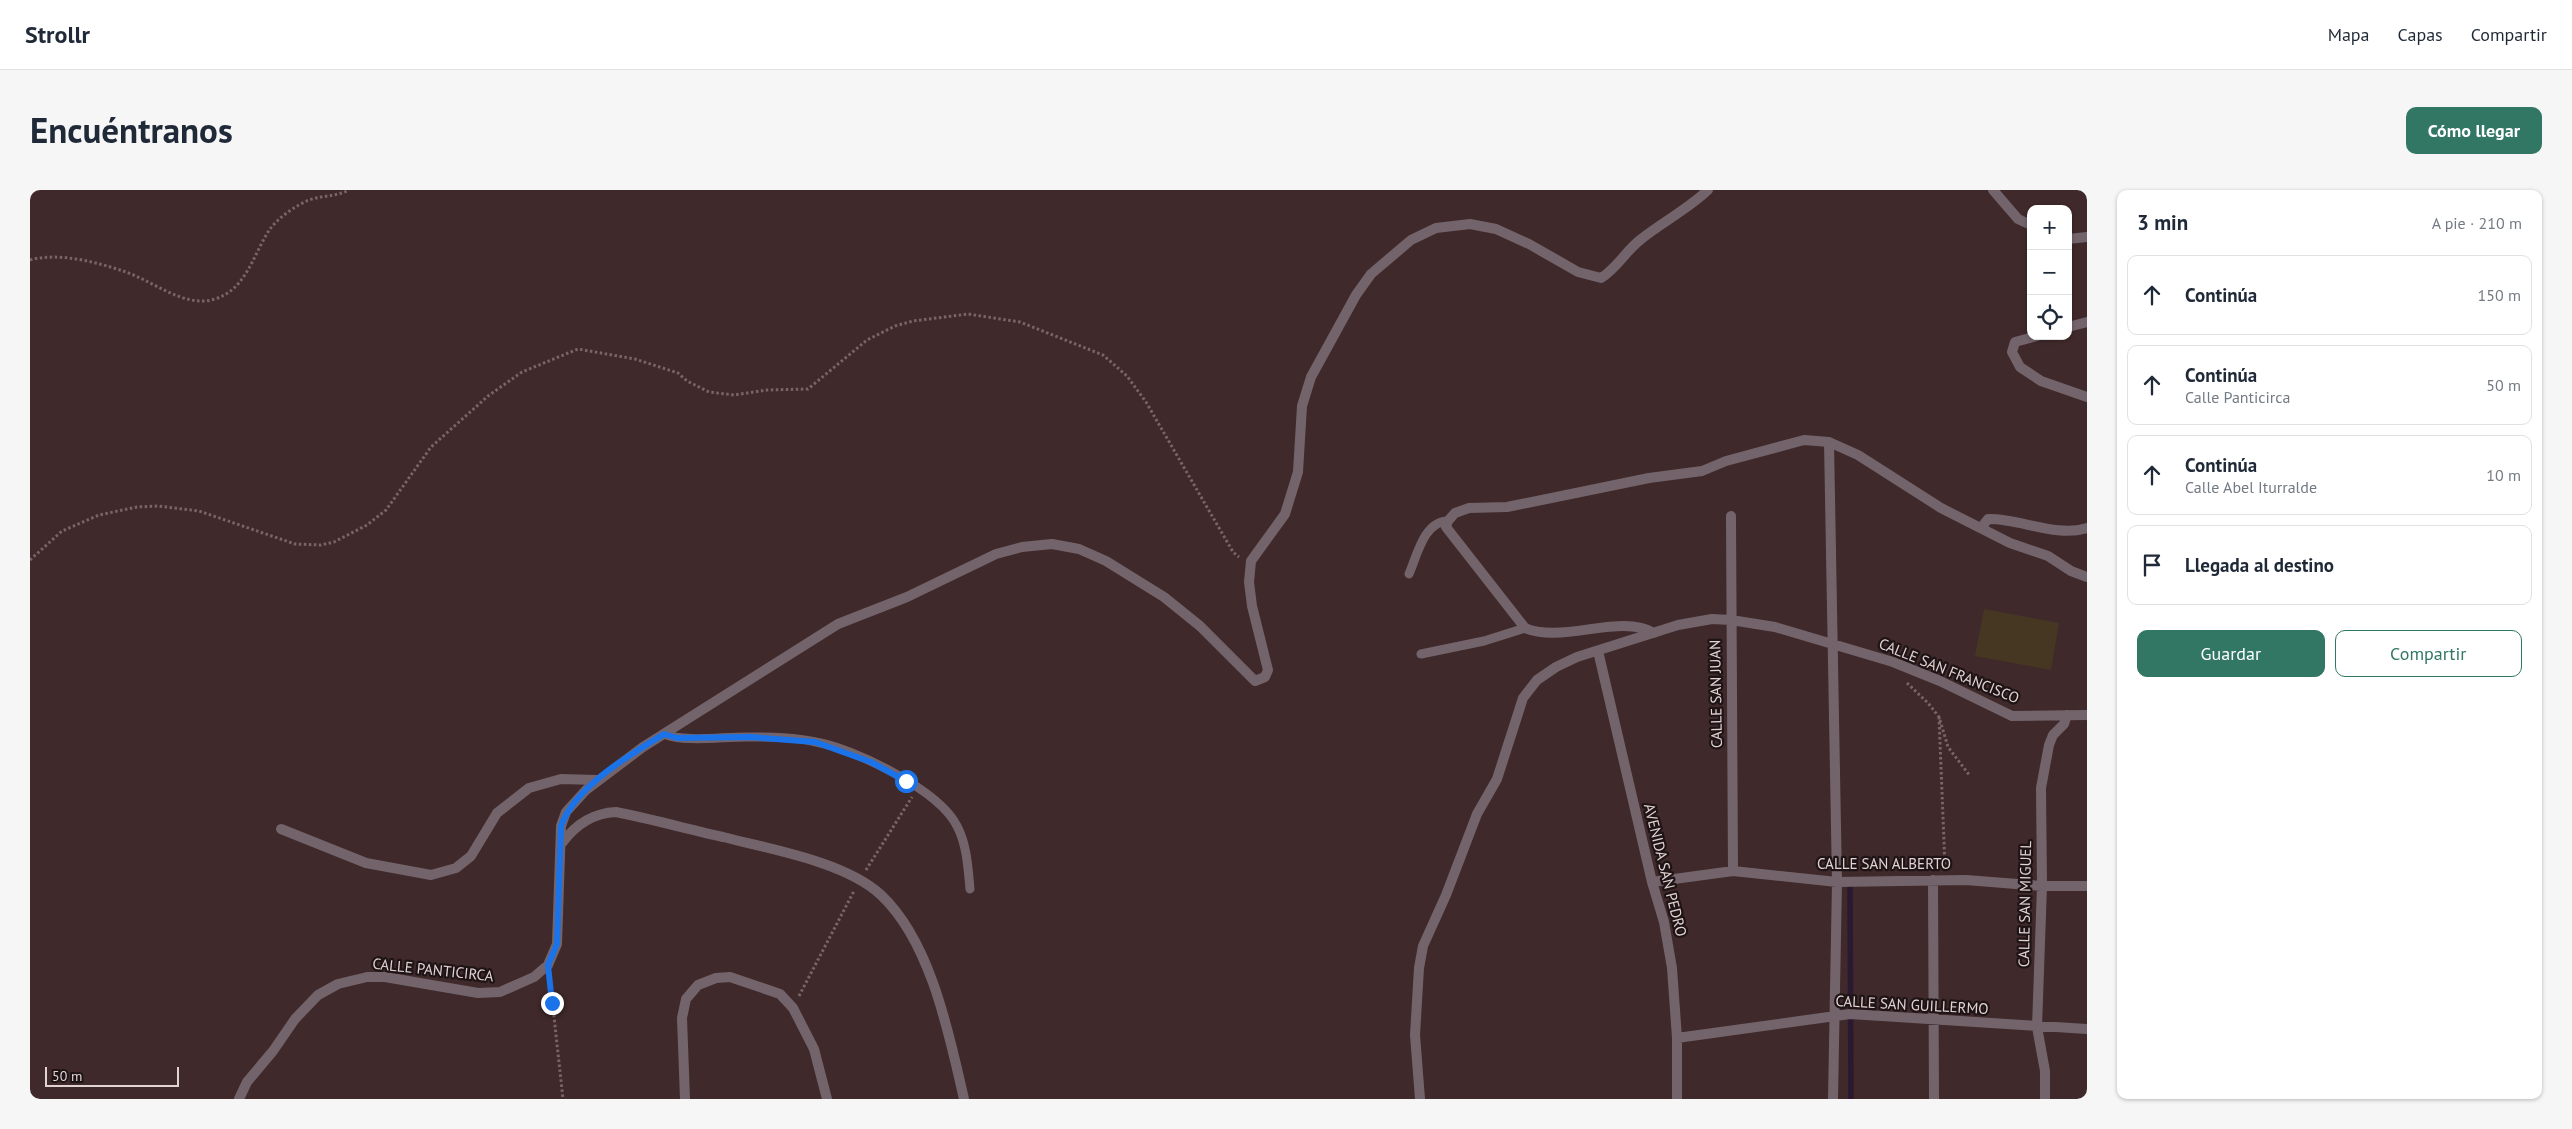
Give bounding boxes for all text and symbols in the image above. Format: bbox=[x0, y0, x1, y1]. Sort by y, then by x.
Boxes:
text: Strollr bbox=[25, 19, 90, 50]
text: Mapa bbox=[2328, 23, 2370, 46]
text: Capas bbox=[2398, 23, 2443, 46]
text: Compartir bbox=[2471, 23, 2547, 46]
text: Encuéntranos bbox=[30, 107, 233, 153]
button: Cómo llegar bbox=[2406, 107, 2542, 154]
map controls bbox=[2027, 205, 2072, 340]
button: + bbox=[2027, 205, 2072, 250]
text: 3 min bbox=[2137, 209, 2188, 236]
text: A pie · 210 m bbox=[2432, 213, 2522, 233]
button: − bbox=[2027, 250, 2072, 295]
icon: ahead bbox=[2138, 281, 2166, 309]
text: Continúa bbox=[2185, 283, 2257, 307]
text: 150 m bbox=[2478, 285, 2521, 305]
button: locate bbox=[2027, 295, 2072, 340]
text: Continúa bbox=[2185, 363, 2257, 387]
icon: ahead bbox=[2138, 371, 2166, 399]
text: 50 m bbox=[2486, 375, 2521, 395]
text: Calle Panticirca bbox=[2185, 387, 2290, 407]
text: Continúa bbox=[2185, 453, 2257, 477]
icon: ahead bbox=[2138, 461, 2166, 489]
text: 10 m bbox=[2486, 465, 2521, 485]
text: Calle Abel Iturralde bbox=[2185, 477, 2317, 497]
icon: arrive bbox=[2138, 551, 2166, 579]
text: Llegada al destino bbox=[2185, 553, 2334, 577]
button: Guardar bbox=[2137, 630, 2325, 677]
button: Compartir bbox=[2335, 630, 2522, 677]
street label: CALLE SAN FRANCISCO bbox=[1876, 634, 2022, 707]
street label: CALLE SAN JUAN bbox=[1705, 640, 1726, 748]
route start bbox=[895, 770, 918, 793]
street label: AVENIDA SAN PEDRO bbox=[1640, 801, 1691, 938]
street label: CALLE SAN MIGUEL bbox=[2014, 840, 2035, 967]
street label: CALLE SAN ALBERTO bbox=[1817, 854, 1951, 873]
street label: CALLE PANTICIRCA bbox=[372, 954, 495, 985]
street label: CALLE SAN GUILLERMO bbox=[1835, 991, 1989, 1018]
route end bbox=[541, 992, 564, 1015]
scale bar bbox=[45, 1064, 179, 1087]
text: 50 m bbox=[52, 1067, 82, 1085]

